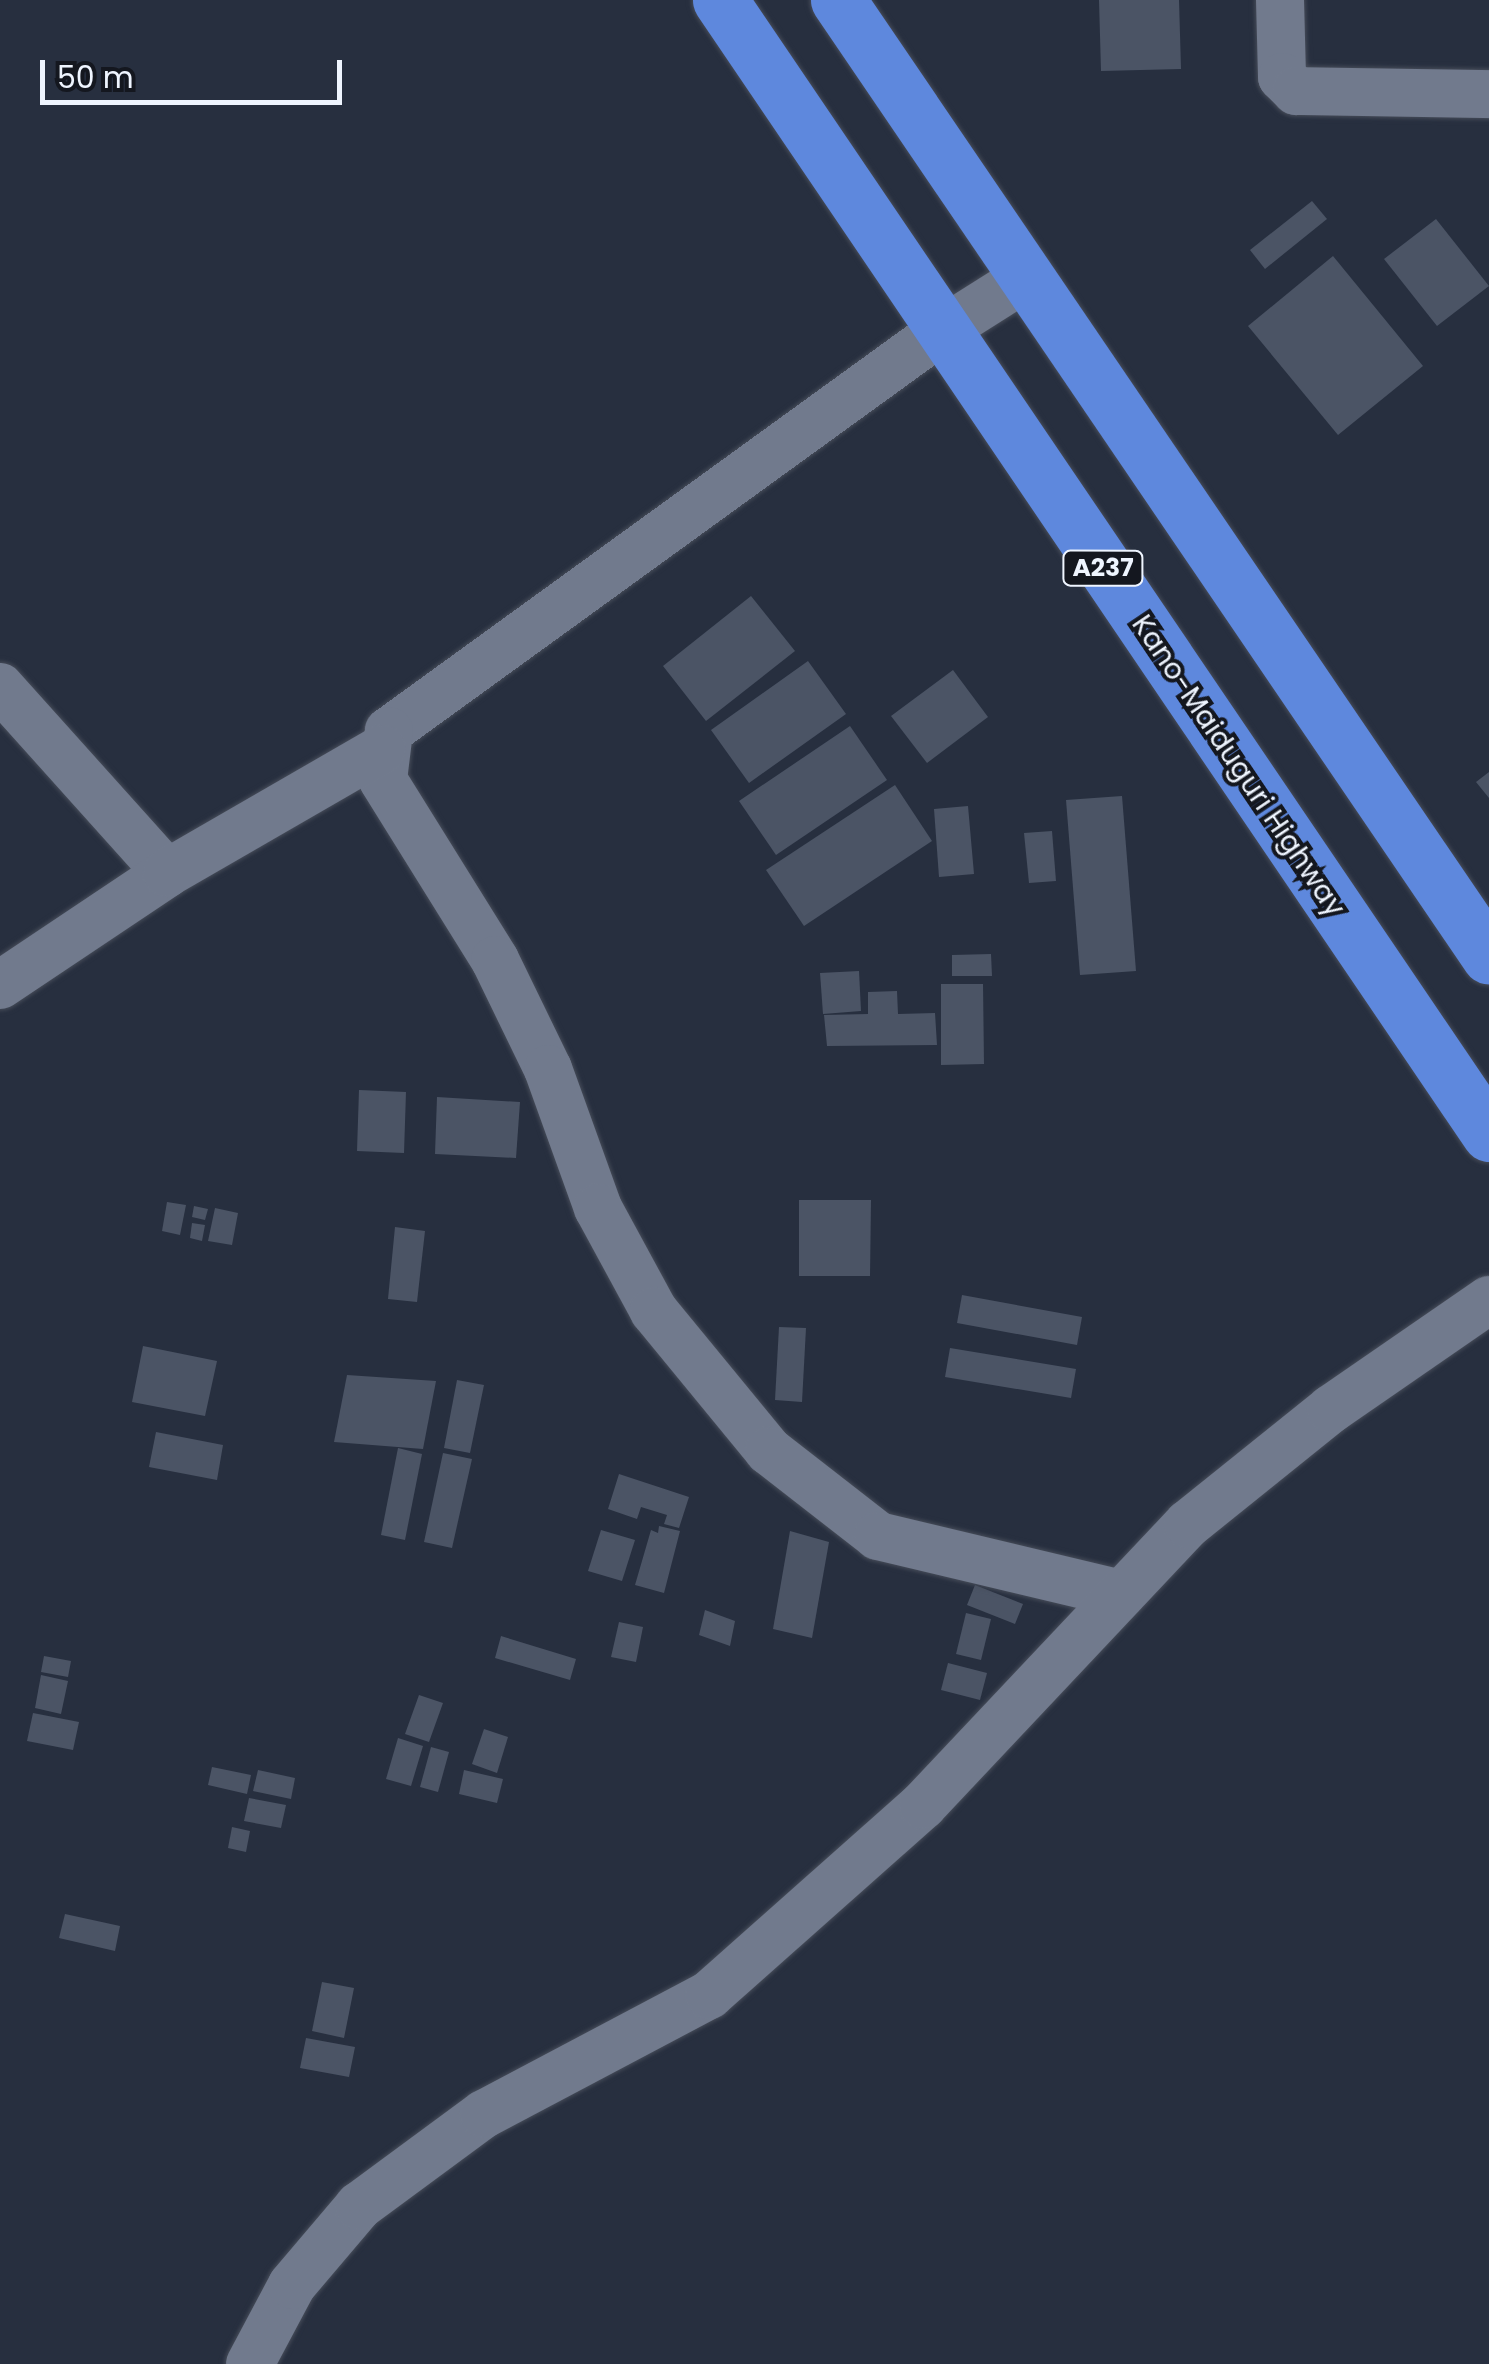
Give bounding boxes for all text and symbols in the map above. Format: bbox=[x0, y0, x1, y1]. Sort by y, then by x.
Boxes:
scale bar bbox=[45, 40, 348, 102]
text: 50 m bbox=[57, 56, 134, 99]
road number: A237 bbox=[1060, 548, 1146, 588]
street label: Kano-Maiduguri Highway bbox=[1124, 609, 1352, 923]

